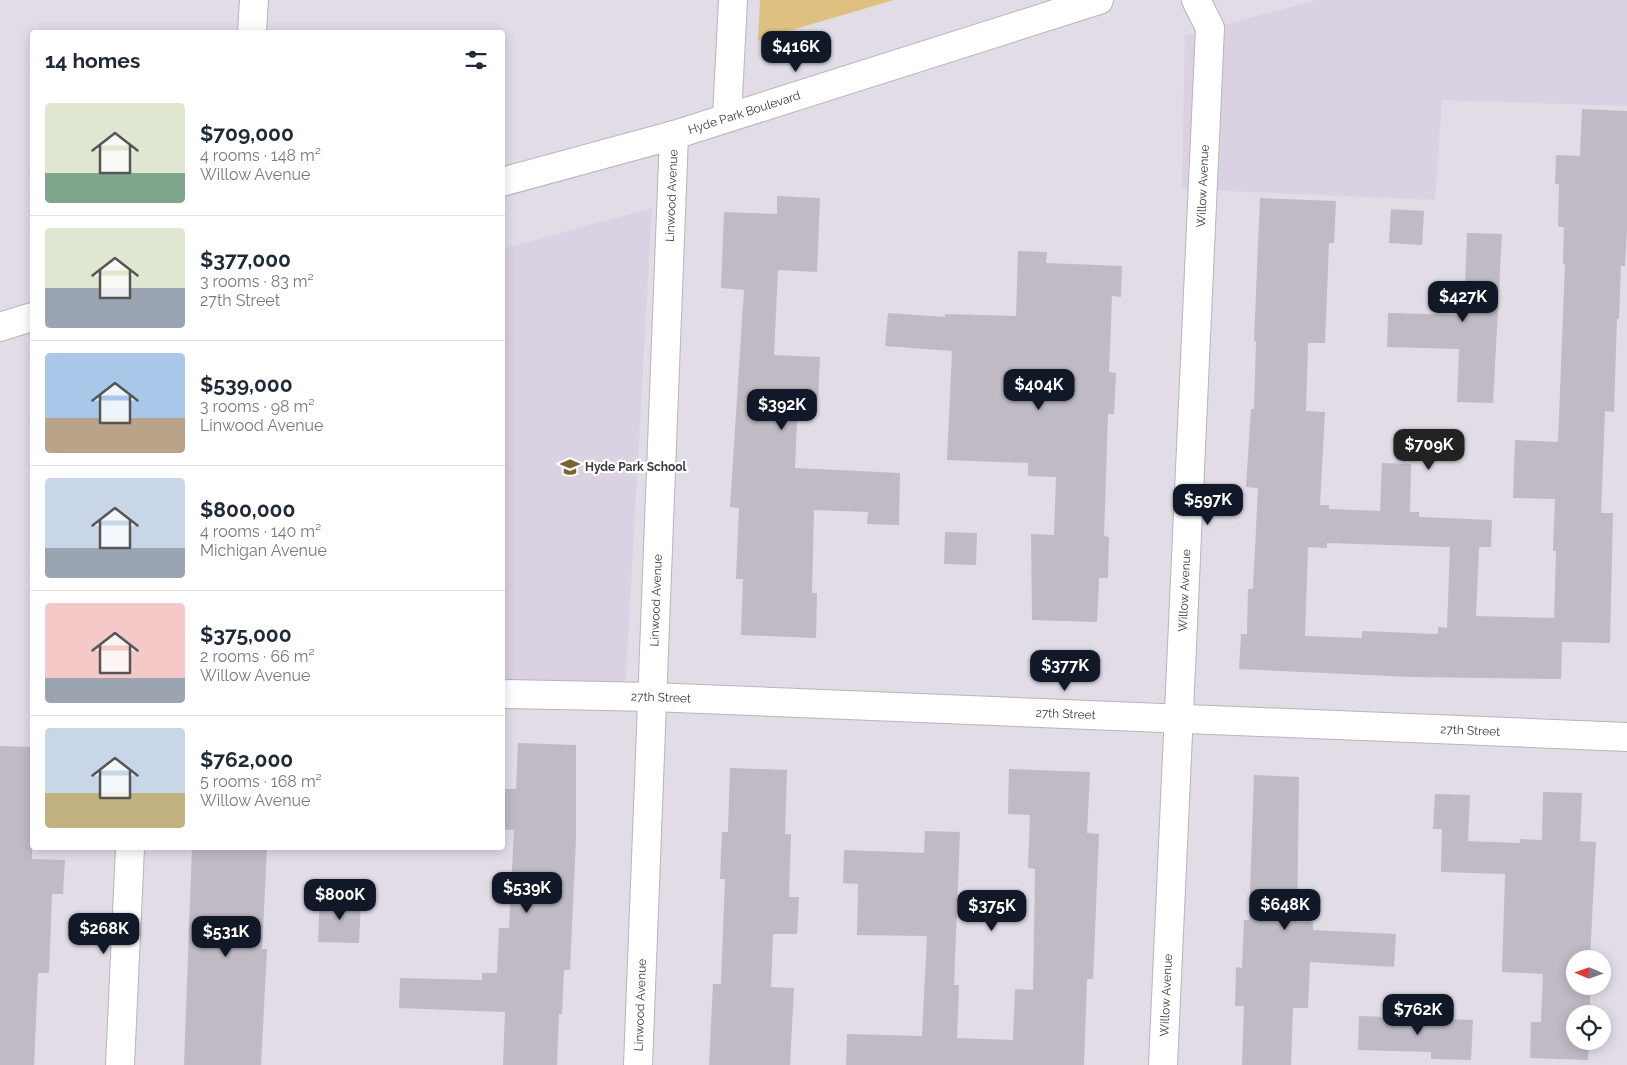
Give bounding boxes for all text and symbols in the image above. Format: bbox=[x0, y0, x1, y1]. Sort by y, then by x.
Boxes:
pin: $416K bbox=[761, 30, 831, 73]
text: $416K bbox=[772, 37, 820, 56]
icon: filters bbox=[462, 46, 490, 74]
text: 14 homes bbox=[45, 48, 140, 73]
street label: Hyde Park Boulevard bbox=[686, 88, 802, 137]
text: $709,000 bbox=[200, 121, 294, 146]
icon: home bbox=[85, 123, 145, 183]
street label: Willow Avenue bbox=[1194, 144, 1212, 228]
text: 4 rooms · 148 m² bbox=[200, 146, 321, 165]
street label: Linwood Avenue bbox=[663, 149, 680, 242]
text: Willow Avenue bbox=[200, 165, 310, 184]
text: $377,000 bbox=[200, 247, 291, 272]
icon: home bbox=[85, 248, 145, 308]
text: 3 rooms · 83 m² bbox=[200, 272, 314, 291]
pin: $427K bbox=[1428, 280, 1498, 323]
text: $427K bbox=[1439, 287, 1487, 306]
text: 27th Street bbox=[200, 291, 280, 310]
pin: $404K bbox=[1004, 368, 1074, 411]
text: $539,000 bbox=[200, 372, 293, 397]
icon: home bbox=[85, 373, 145, 433]
text: $404K bbox=[1015, 375, 1063, 394]
pin: $392K bbox=[747, 388, 817, 431]
text: $392K bbox=[758, 395, 806, 414]
text: 3 rooms · 98 m² bbox=[200, 397, 315, 416]
text: Linwood Avenue bbox=[200, 416, 323, 435]
pin: $709K bbox=[1394, 428, 1464, 471]
text: $709K bbox=[1404, 435, 1454, 454]
school or university icon: Hyde Park School bbox=[559, 456, 581, 478]
place label: Hyde Park School bbox=[585, 460, 687, 474]
pin: $597K bbox=[1173, 484, 1243, 526]
text: $597K bbox=[1184, 490, 1232, 509]
text: $800,000 bbox=[200, 497, 295, 522]
icon: home bbox=[85, 498, 145, 558]
text: 4 rooms · 140 m² bbox=[200, 522, 321, 541]
text: Michigan Avenue bbox=[200, 541, 327, 560]
street label: Willow Avenue bbox=[1176, 549, 1193, 632]
street label: Linwood Avenue bbox=[647, 554, 665, 647]
text: $375,000 bbox=[200, 622, 292, 647]
icon: home bbox=[85, 623, 145, 683]
text: 2 rooms · 66 m² bbox=[200, 647, 315, 666]
pin: $377K bbox=[1030, 650, 1100, 692]
text: $377K bbox=[1041, 656, 1089, 675]
text: Willow Avenue bbox=[200, 666, 310, 685]
street label: 27th Street bbox=[631, 690, 691, 706]
street label: 27th Street bbox=[1035, 706, 1096, 722]
street label: 27th Street bbox=[1440, 722, 1501, 739]
text: $762,000 bbox=[200, 747, 293, 772]
icon: home bbox=[85, 748, 145, 808]
text: 5 rooms · 168 m² bbox=[200, 772, 322, 791]
text: Willow Avenue bbox=[200, 791, 310, 810]
pin: $539K bbox=[492, 872, 562, 914]
pin: $800K bbox=[305, 878, 375, 921]
text: $539K bbox=[503, 878, 551, 897]
text: $800K bbox=[315, 885, 365, 904]
pin: $648K bbox=[1250, 888, 1320, 931]
pin: $375K bbox=[957, 890, 1027, 932]
text: $648K bbox=[1260, 895, 1310, 914]
text: $375K bbox=[968, 896, 1016, 915]
pin: $268K bbox=[69, 912, 139, 955]
pin: $531K bbox=[191, 916, 261, 958]
text: $268K bbox=[79, 919, 129, 938]
text: $531K bbox=[203, 922, 249, 941]
north arrow bbox=[1566, 950, 1611, 995]
map controls bbox=[1566, 950, 1611, 1050]
street label: Willow Avenue bbox=[1157, 953, 1175, 1037]
street label: Linwood Avenue bbox=[632, 958, 649, 1052]
pin: $762K bbox=[1383, 994, 1453, 1036]
text: $762K bbox=[1394, 1000, 1442, 1019]
button: locate bbox=[1566, 1005, 1611, 1050]

